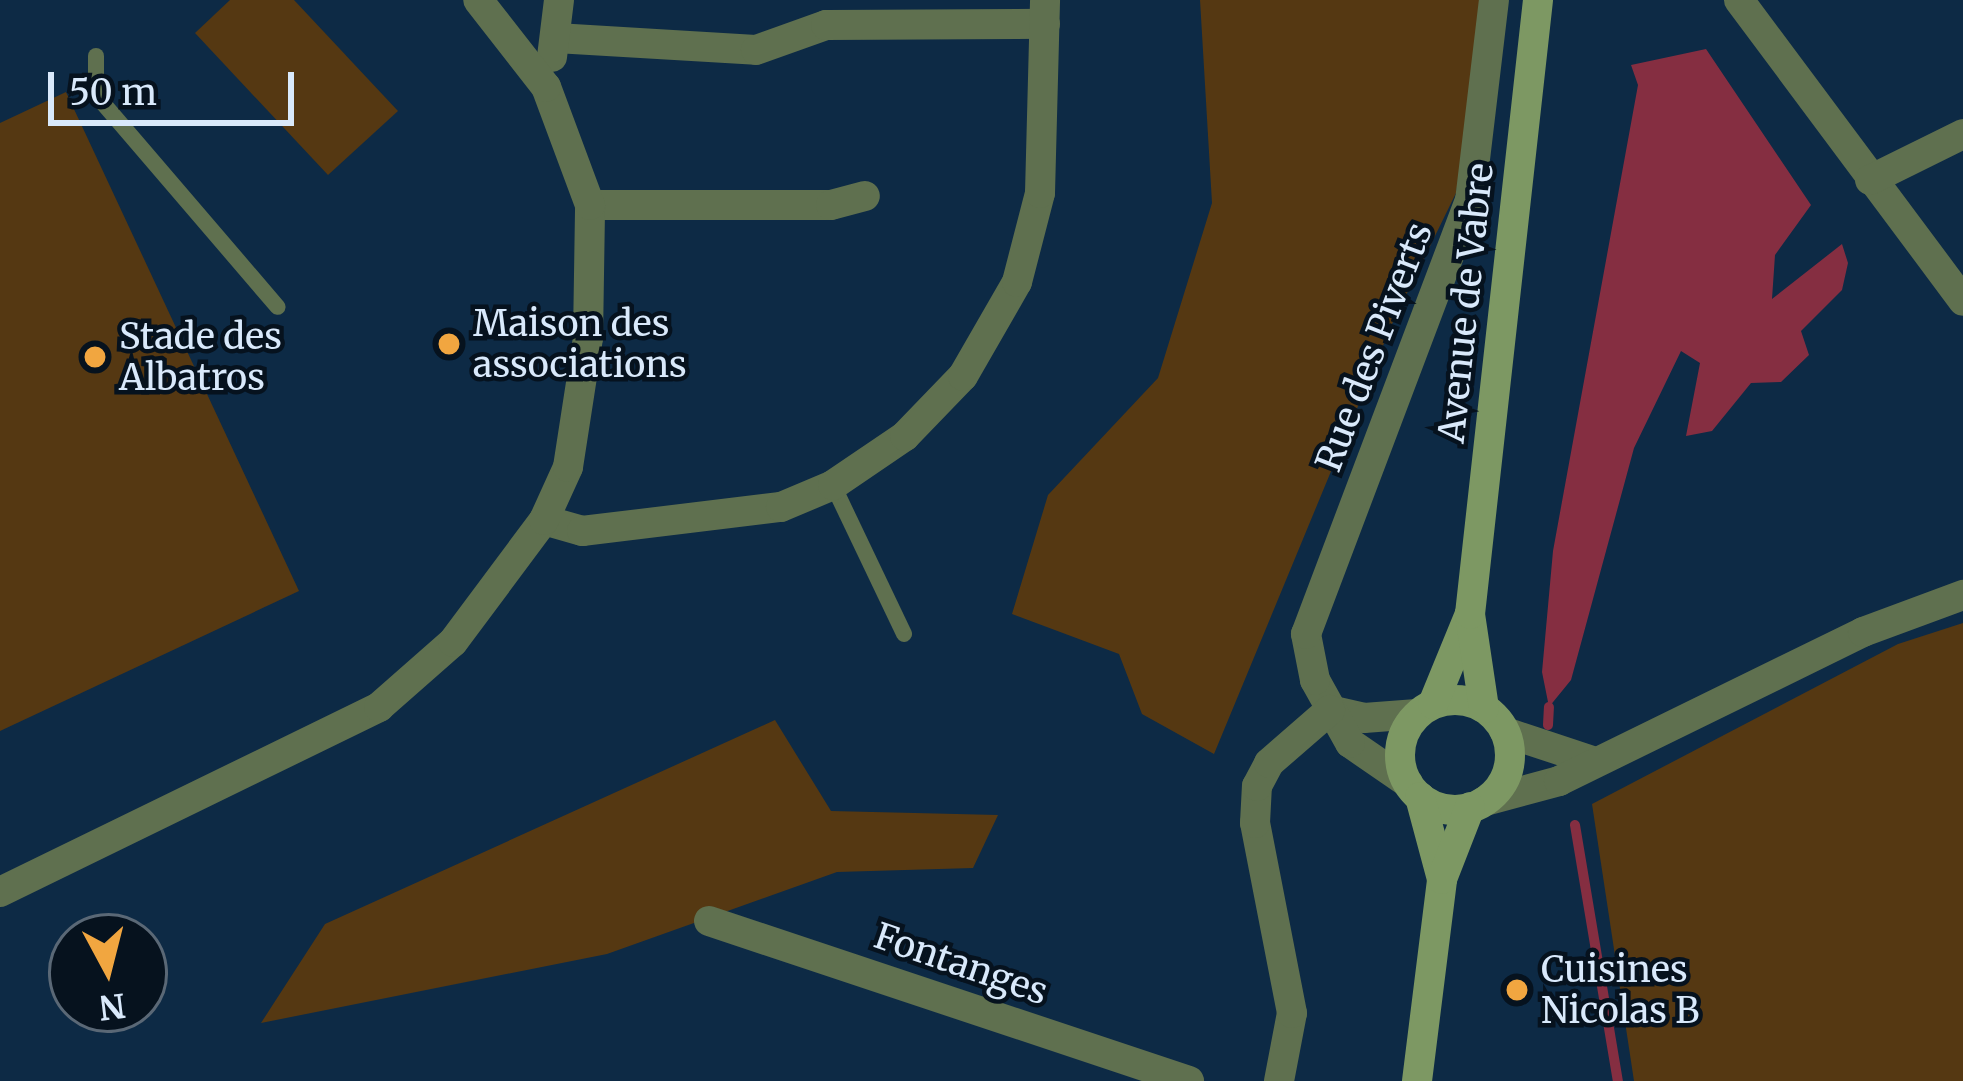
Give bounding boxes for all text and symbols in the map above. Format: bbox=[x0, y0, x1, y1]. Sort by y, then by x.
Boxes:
scale bar bbox=[54, 48, 300, 122]
text: 50 m bbox=[69, 70, 157, 115]
street label: Avenue de Vabre bbox=[1430, 161, 1502, 445]
street label: Rue des Piverts bbox=[1307, 217, 1441, 477]
place label: Maison des associations bbox=[473, 301, 687, 386]
place label: Stade des Albatros bbox=[119, 314, 282, 399]
marker: Maison des associations bbox=[436, 331, 462, 357]
marker: Stade des Albatros bbox=[82, 344, 108, 370]
north arrow bbox=[48, 913, 168, 1033]
street label: Fontanges bbox=[869, 914, 1053, 1014]
place label: Cuisines Nicolas B bbox=[1541, 947, 1699, 1032]
marker: Cuisines Nicolas B bbox=[1504, 977, 1530, 1003]
text: N bbox=[97, 984, 128, 1028]

